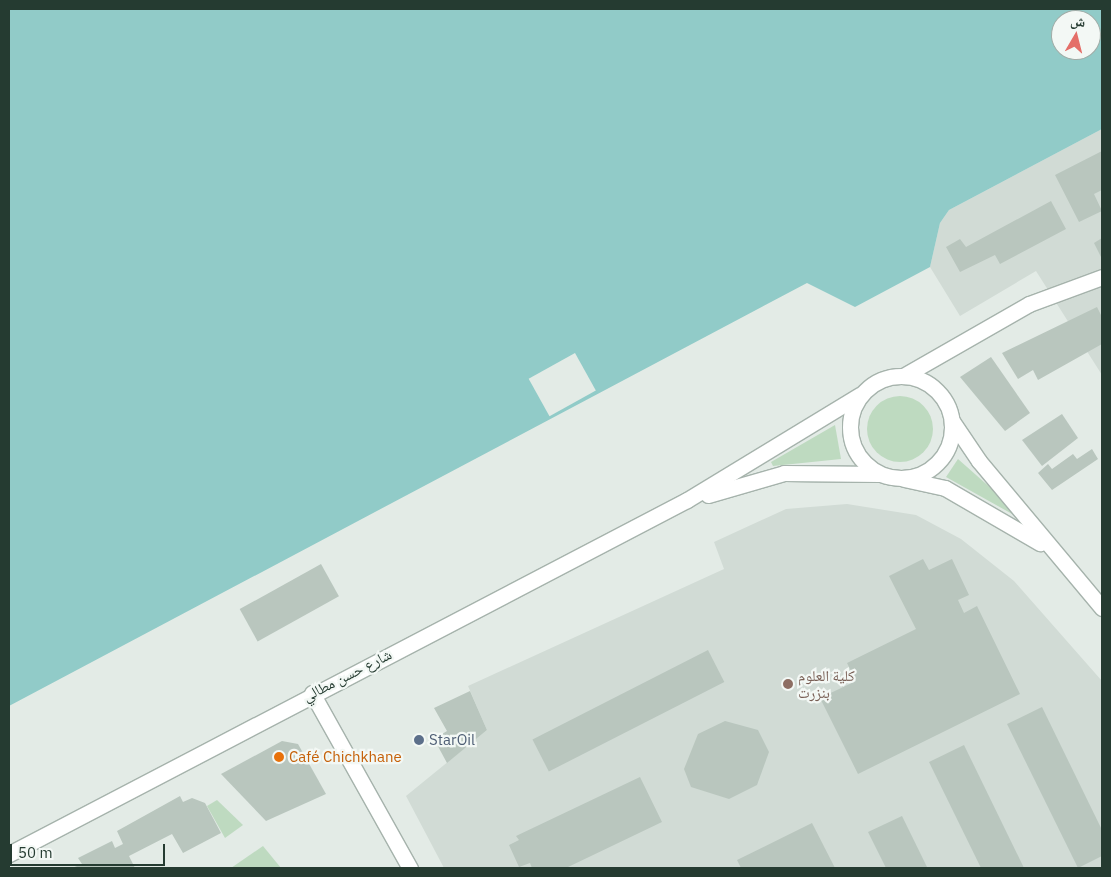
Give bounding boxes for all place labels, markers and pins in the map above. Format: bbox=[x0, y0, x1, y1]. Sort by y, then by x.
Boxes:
place label: كلية العلوم بنزرت bbox=[798, 666, 855, 701]
marker: كلية العلوم بنزرت bbox=[782, 678, 794, 690]
place label: StarOil bbox=[429, 731, 475, 749]
marker: StarOil bbox=[413, 734, 425, 746]
place label: Café Chichkhane bbox=[289, 748, 402, 766]
marker: Café Chichkhane bbox=[273, 751, 285, 763]

